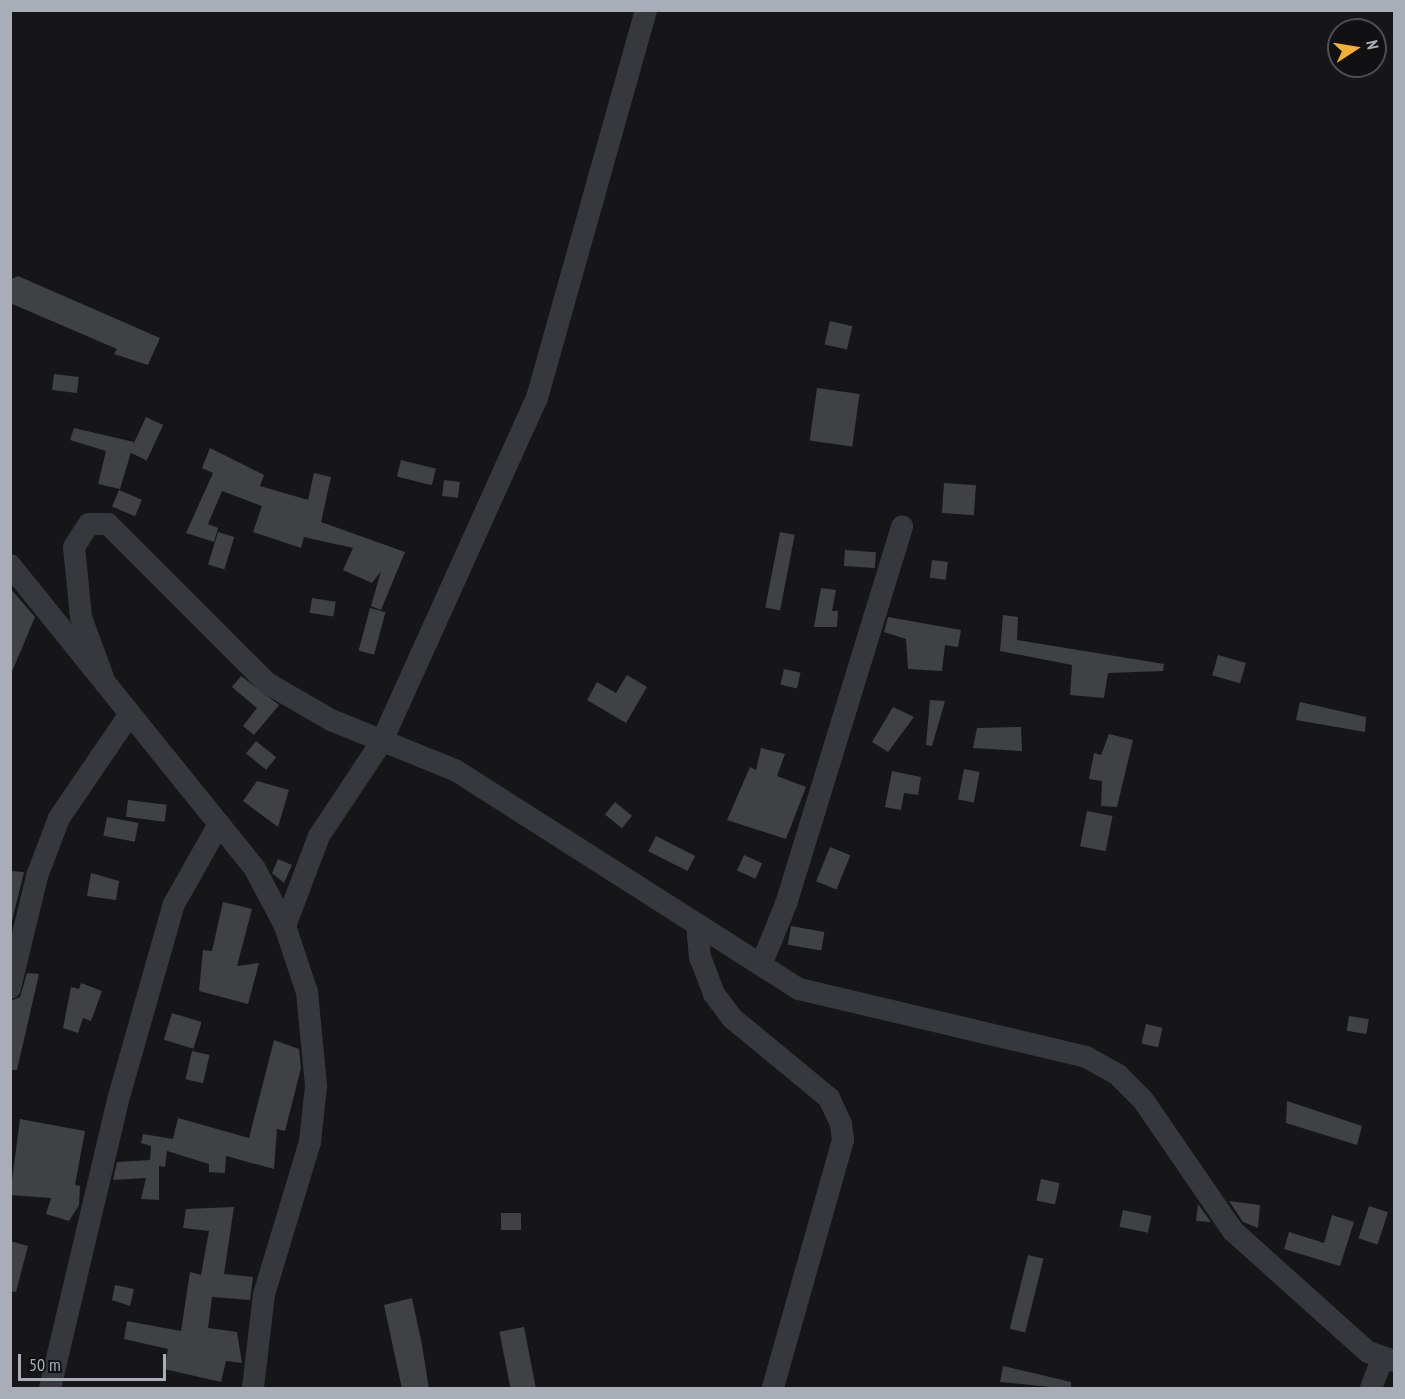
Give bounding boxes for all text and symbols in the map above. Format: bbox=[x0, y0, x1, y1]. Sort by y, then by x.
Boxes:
north arrow bbox=[1327, 18, 1387, 78]
text: N bbox=[1362, 38, 1383, 51]
scale bar bbox=[21, 1342, 170, 1380]
text: 50 m bbox=[29, 1353, 61, 1376]

